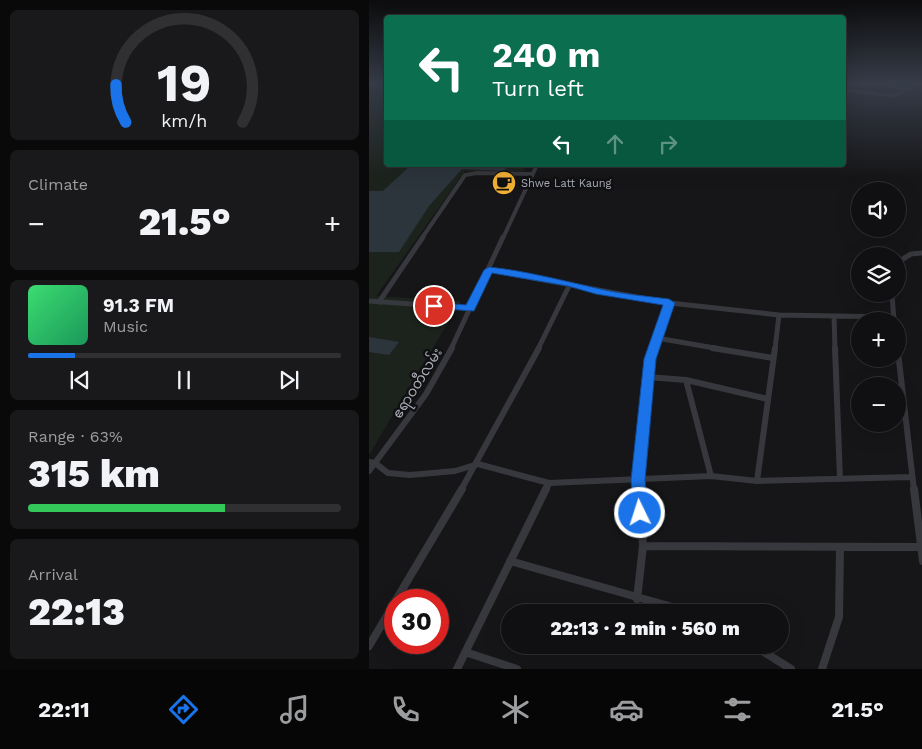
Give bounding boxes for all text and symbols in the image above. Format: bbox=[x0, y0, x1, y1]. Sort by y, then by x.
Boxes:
text: 240 m bbox=[492, 34, 601, 76]
icon: left bbox=[409, 35, 474, 100]
text: 19 bbox=[157, 53, 212, 114]
text: Turn left bbox=[492, 76, 584, 101]
text: km/h bbox=[161, 110, 208, 131]
icon: left bbox=[548, 130, 576, 158]
icon: ahead bbox=[601, 130, 629, 158]
icon: right bbox=[654, 130, 682, 158]
cafe icon: Shwe Latt Kaung bbox=[491, 170, 517, 196]
text: Climate bbox=[28, 175, 88, 194]
place label: Shwe Latt Kaung bbox=[521, 177, 612, 190]
map controls bbox=[851, 182, 906, 432]
button: sound bbox=[851, 182, 906, 237]
text: 21.5° bbox=[138, 200, 231, 244]
text: − bbox=[28, 207, 45, 240]
text: + bbox=[324, 207, 341, 240]
button: layers bbox=[851, 247, 906, 302]
pin bbox=[413, 285, 455, 327]
icon: arrive bbox=[420, 292, 448, 320]
text: 91.3 FM bbox=[103, 294, 174, 317]
button: + bbox=[851, 312, 906, 367]
text: Music bbox=[103, 317, 148, 336]
street label: ဧရာဝတီလမ်း bbox=[387, 344, 448, 423]
icon: previous bbox=[66, 366, 94, 394]
icon: pause bbox=[170, 366, 198, 394]
icon: next bbox=[275, 366, 303, 394]
button: − bbox=[851, 377, 906, 432]
text: Range · 63% bbox=[28, 427, 123, 446]
text: 315 km bbox=[28, 452, 160, 496]
position arrow bbox=[613, 486, 665, 538]
text: Arrival bbox=[28, 565, 78, 584]
speed limit sign: 30 bbox=[384, 589, 449, 654]
text: 22:13 bbox=[28, 590, 125, 634]
text: 22:13 · 2 min · 560 m bbox=[550, 617, 740, 640]
icon: directions bbox=[166, 692, 201, 727]
icon: music bbox=[277, 692, 312, 727]
icon: phone bbox=[388, 692, 423, 727]
icon: climate bbox=[498, 692, 533, 727]
icon: car bbox=[609, 692, 644, 727]
icon: filters bbox=[720, 692, 755, 727]
text: 22:11 bbox=[38, 697, 90, 722]
text: 21.5° bbox=[831, 697, 884, 722]

